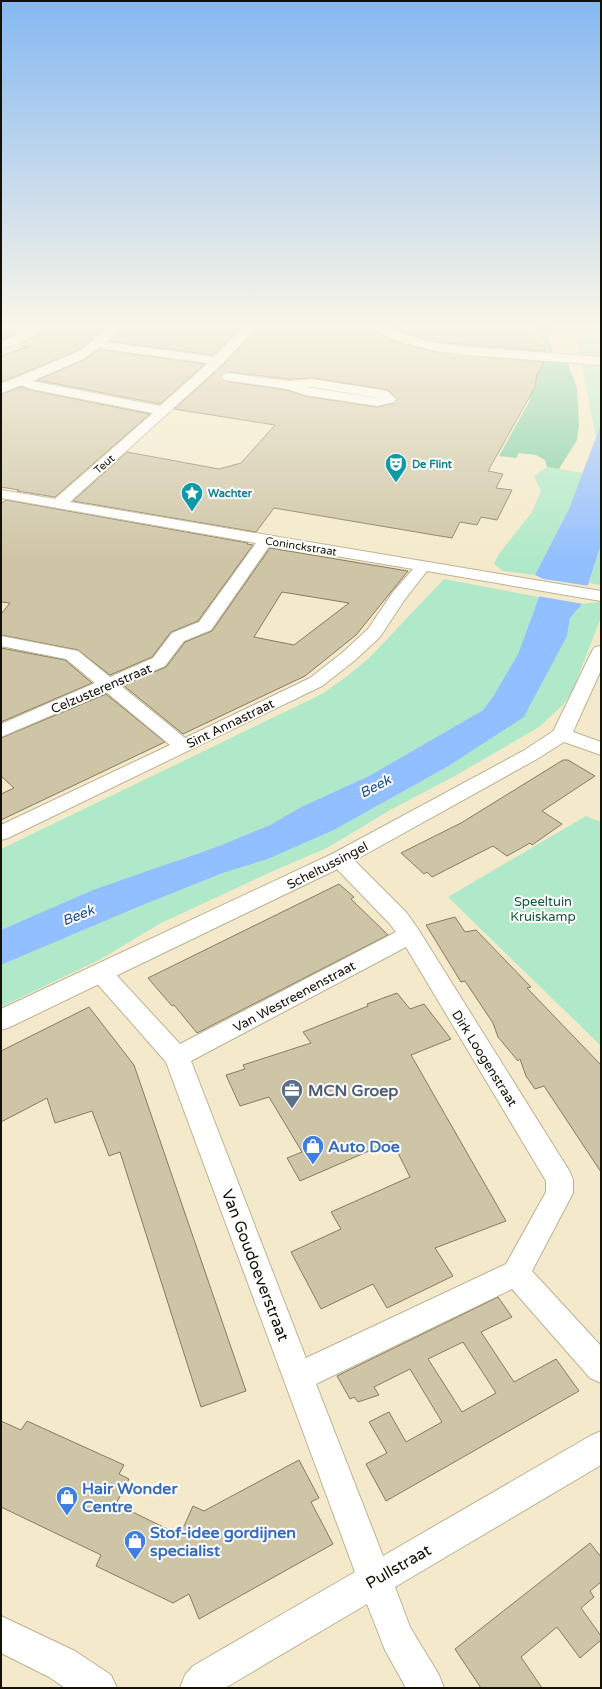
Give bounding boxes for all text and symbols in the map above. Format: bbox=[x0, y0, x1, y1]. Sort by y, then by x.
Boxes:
theatre icon: De Flint bbox=[383, 451, 409, 484]
street label: Teut bbox=[91, 452, 117, 477]
place label: De Flint bbox=[412, 458, 453, 471]
place icon: Wachter bbox=[179, 480, 205, 513]
place label: Wachter bbox=[208, 487, 253, 500]
street label: Coninckstraat bbox=[264, 534, 338, 559]
street label: Celzusterenstraat bbox=[49, 660, 154, 717]
street label: Sint Annastraat bbox=[184, 696, 277, 752]
water label: Beek bbox=[357, 771, 395, 802]
street label: Scheltussingel bbox=[284, 839, 371, 893]
park label: Speeltuin Kruiskamp bbox=[510, 894, 576, 925]
water label: Beek bbox=[60, 901, 98, 930]
street label: Van Westreenenstraat bbox=[231, 958, 358, 1036]
street label: Dirk Loogenstraat bbox=[448, 1007, 520, 1110]
office icon: MCN Groep bbox=[279, 1077, 305, 1110]
place label: MCN Groep bbox=[308, 1081, 398, 1101]
shop icon: Auto Doe bbox=[300, 1133, 326, 1166]
place label: Auto Doe bbox=[328, 1137, 400, 1157]
street label: Van Goudoeverstraat bbox=[217, 1187, 293, 1344]
place label: Hair Wonder Centre bbox=[82, 1479, 178, 1517]
shop icon: Hair Wonder Centre bbox=[54, 1484, 80, 1517]
place label: Stof-idee gordijnen specialist bbox=[150, 1523, 296, 1561]
shop icon: Stof-idee gordijnen specialist bbox=[122, 1528, 148, 1561]
street label: Pullstraat bbox=[362, 1540, 435, 1594]

